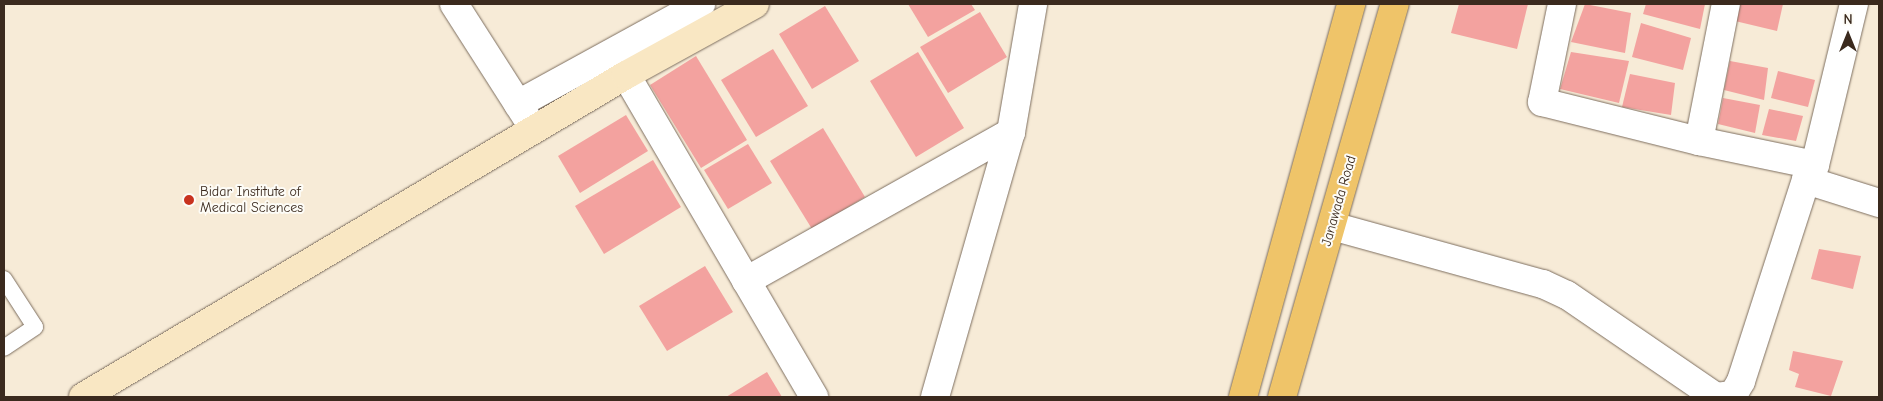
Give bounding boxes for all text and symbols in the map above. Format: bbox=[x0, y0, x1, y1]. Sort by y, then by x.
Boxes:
north arrow bbox=[1823, 10, 1873, 60]
text: N bbox=[1843, 11, 1853, 28]
street label: Janawada Road bbox=[1318, 154, 1360, 248]
place label: Bidar Institute of Medical Sciences bbox=[200, 184, 303, 216]
marker: Bidar Institute of Medical Sciences bbox=[182, 193, 196, 207]

